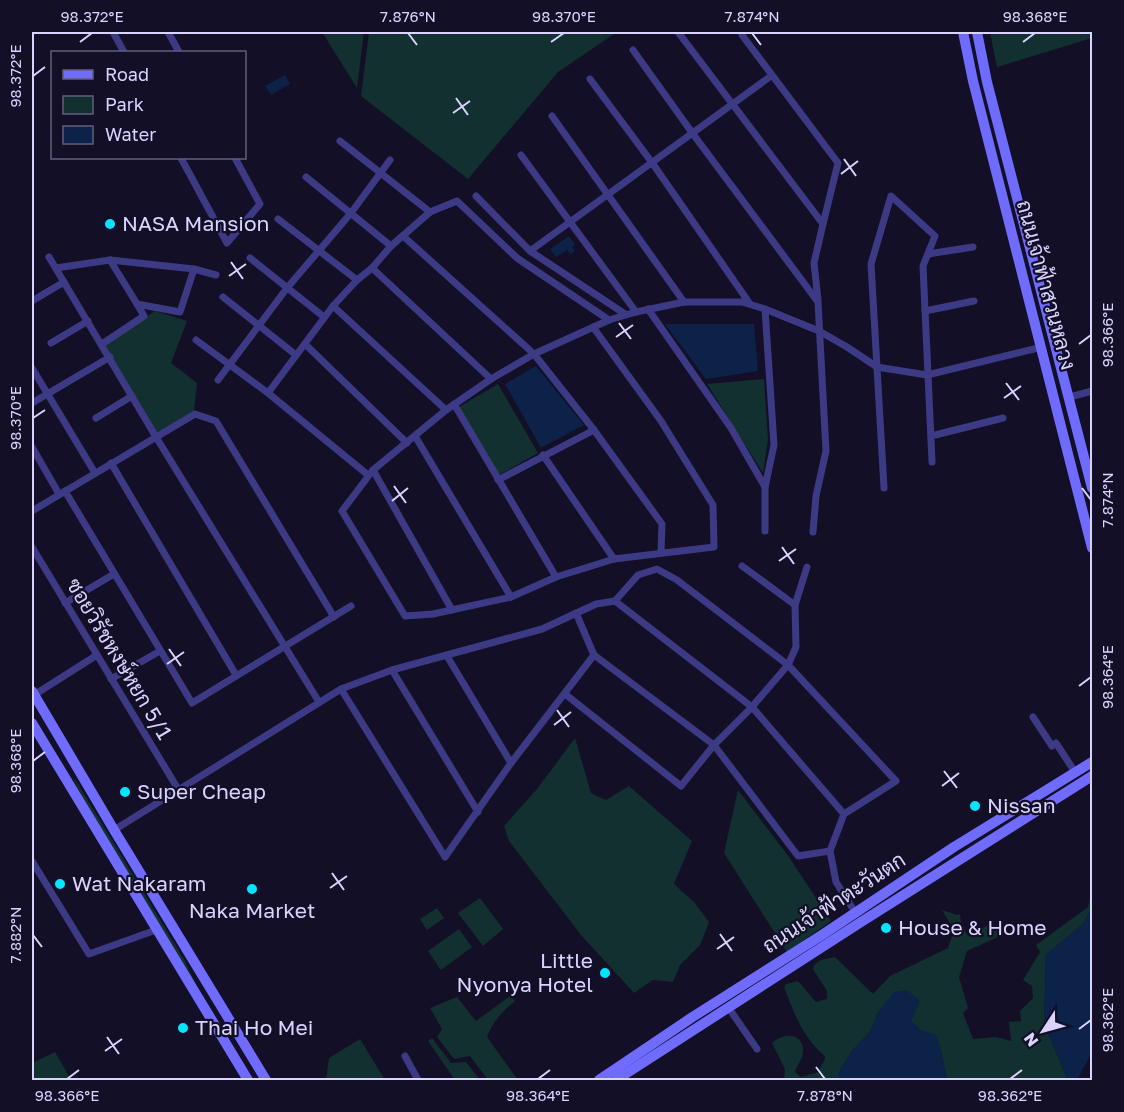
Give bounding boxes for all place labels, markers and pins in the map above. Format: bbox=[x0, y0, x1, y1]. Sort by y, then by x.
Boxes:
place label: NASA Mansion bbox=[122, 210, 269, 236]
marker: NASA Mansion bbox=[103, 217, 117, 231]
place label: Super Cheap bbox=[137, 778, 266, 804]
marker: Super Cheap bbox=[118, 785, 132, 799]
place label: Nissan bbox=[987, 792, 1056, 818]
marker: Nissan bbox=[968, 799, 982, 813]
place label: Wat Nakaram bbox=[72, 870, 206, 896]
marker: Wat Nakaram bbox=[53, 877, 67, 891]
marker: Naka Market bbox=[245, 882, 259, 896]
place label: Naka Market bbox=[189, 897, 315, 923]
place label: House & Home bbox=[898, 914, 1046, 940]
marker: House & Home bbox=[879, 921, 893, 935]
place label: Little Nyonya Hotel bbox=[457, 947, 593, 997]
marker: Little Nyonya Hotel bbox=[598, 966, 612, 980]
place label: Thai Ho Mei bbox=[195, 1014, 313, 1040]
marker: Thai Ho Mei bbox=[176, 1021, 190, 1035]

